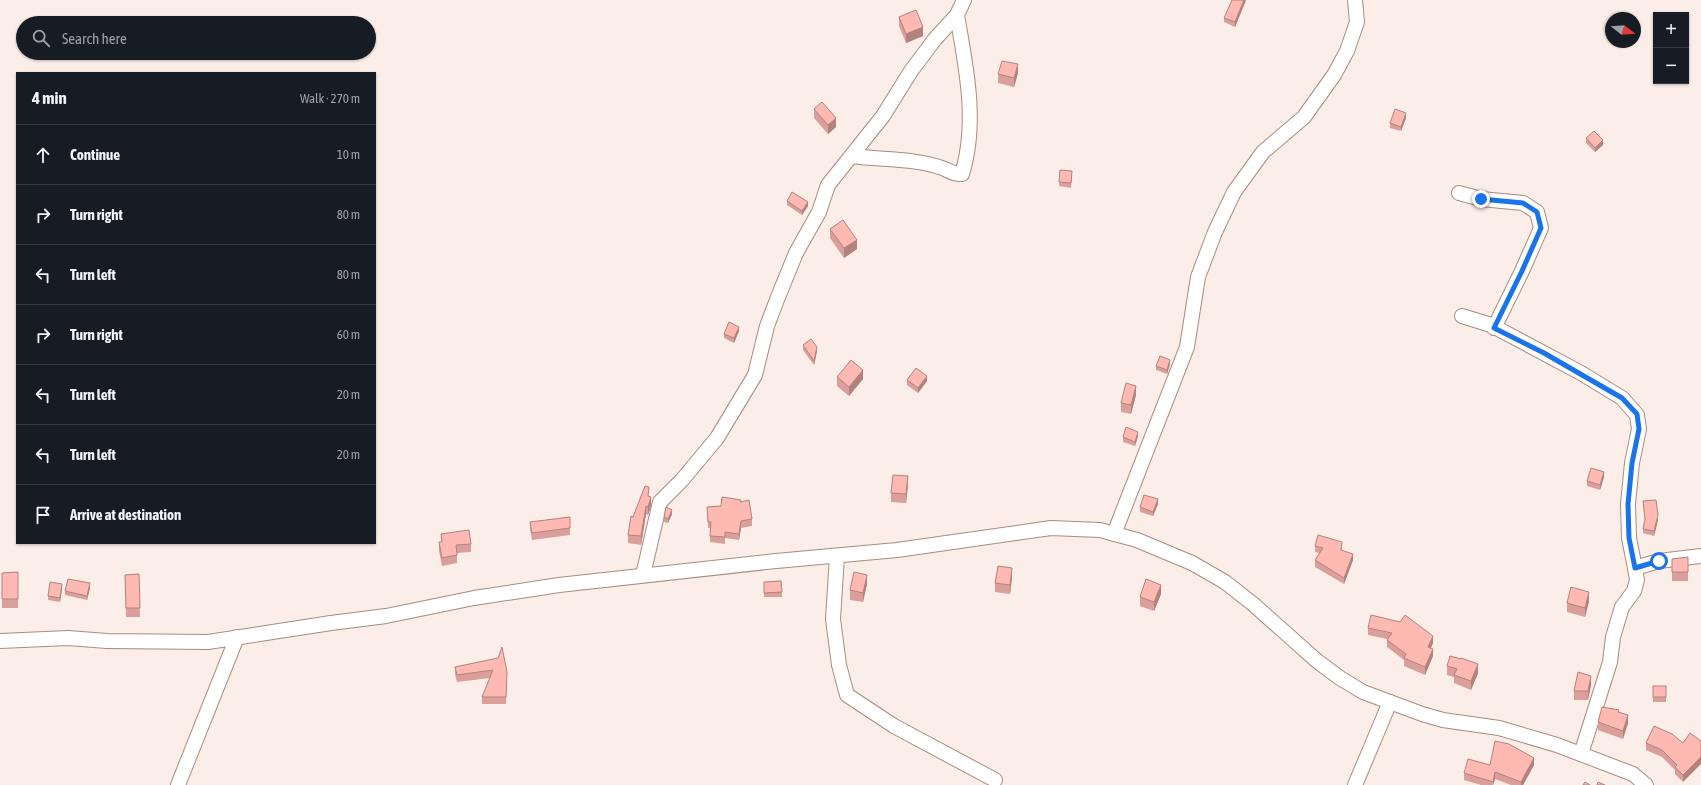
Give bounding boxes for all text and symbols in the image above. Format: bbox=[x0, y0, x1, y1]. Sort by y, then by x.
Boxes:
north arrow bbox=[1605, 12, 1641, 48]
map controls bbox=[1653, 12, 1689, 84]
button: + bbox=[1653, 12, 1689, 48]
search box bbox=[16, 16, 376, 60]
icon: search bbox=[30, 27, 52, 49]
text: Search here bbox=[62, 30, 127, 47]
button: − bbox=[1653, 48, 1689, 84]
text: 4 min bbox=[32, 88, 67, 108]
text: Walk · 270 m bbox=[300, 91, 360, 106]
icon: ahead bbox=[32, 144, 54, 166]
text: Continue bbox=[70, 146, 120, 163]
text: 10 m bbox=[337, 147, 360, 162]
route end bbox=[1472, 190, 1490, 208]
icon: right bbox=[32, 204, 54, 226]
text: Turn right bbox=[70, 206, 123, 223]
text: 80 m bbox=[337, 207, 360, 222]
icon: left bbox=[32, 264, 54, 286]
text: Turn left bbox=[70, 266, 116, 283]
text: 80 m bbox=[337, 267, 360, 282]
icon: right bbox=[32, 324, 54, 346]
text: Turn right bbox=[70, 326, 123, 343]
text: 60 m bbox=[337, 327, 360, 342]
icon: left bbox=[32, 384, 54, 406]
text: Turn left bbox=[70, 386, 116, 403]
text: 20 m bbox=[337, 387, 360, 402]
icon: left bbox=[32, 444, 54, 466]
text: Turn left bbox=[70, 446, 116, 463]
text: 20 m bbox=[337, 447, 360, 462]
icon: arrive bbox=[32, 504, 54, 526]
text: Arrive at destination bbox=[70, 506, 181, 523]
route start bbox=[1650, 552, 1668, 570]

